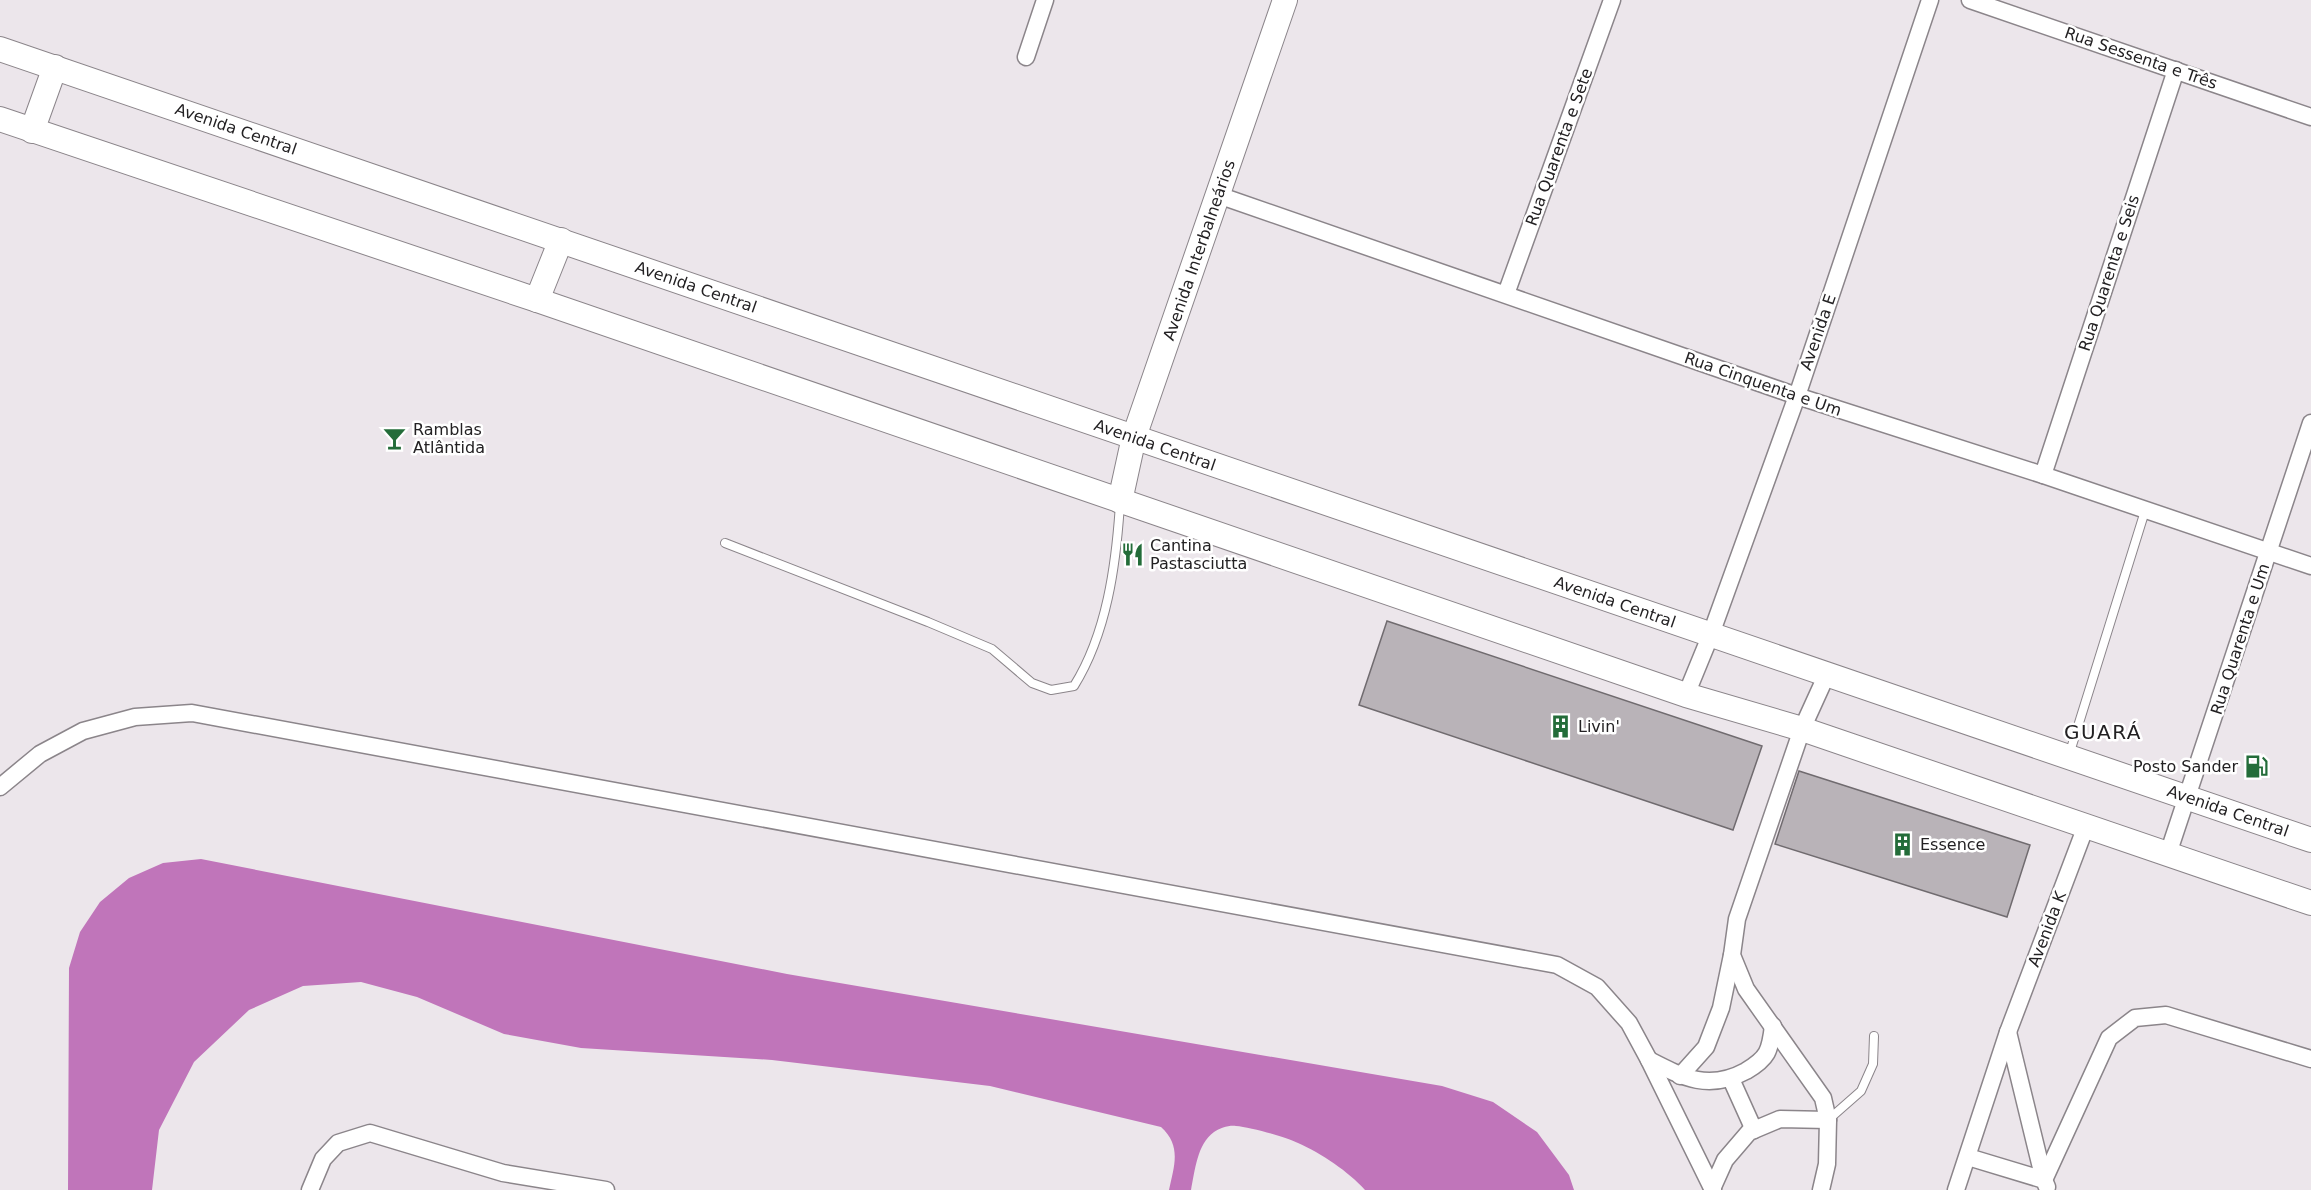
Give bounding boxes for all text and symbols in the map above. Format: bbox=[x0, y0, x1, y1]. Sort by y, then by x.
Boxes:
street label: Rua Sessenta e Três bbox=[2062, 23, 2220, 93]
street label: Rua Quarenta e Sete bbox=[1522, 66, 1596, 228]
street label: Avenida Central bbox=[173, 99, 299, 159]
street label: Avenida Interbalneários bbox=[1159, 157, 1239, 343]
street label: Rua Quarenta e Seis bbox=[2075, 193, 2143, 353]
street label: Avenida Central bbox=[633, 257, 759, 317]
street label: Avenida E bbox=[1796, 292, 1840, 372]
street label: Rua Cinquenta e Um bbox=[1682, 348, 1844, 420]
street label: Avenida Central bbox=[1092, 415, 1218, 475]
place label: Ramblas Atlântida bbox=[413, 420, 485, 457]
bar icon: Ramblas Atlântida bbox=[382, 425, 408, 451]
place label: Cantina Pastasciutta bbox=[1150, 536, 1247, 573]
restaurant icon: Cantina Pastasciutta bbox=[1119, 541, 1145, 567]
street label: Rua Quarenta e Um bbox=[2207, 561, 2273, 717]
street label: Avenida Central bbox=[1552, 572, 1678, 632]
building icon: Livin' bbox=[1547, 713, 1573, 739]
place label: Livin' bbox=[1578, 717, 1620, 736]
district label: GUARÁ bbox=[2064, 720, 2142, 744]
fuel station icon: Posto Sander bbox=[2243, 753, 2269, 779]
place label: Posto Sander bbox=[2133, 757, 2238, 776]
street label: Avenida Central bbox=[2165, 781, 2291, 841]
building icon: Essence bbox=[1889, 831, 1915, 857]
place label: Essence bbox=[1920, 835, 1985, 854]
street label: Avenida K bbox=[2024, 888, 2070, 969]

